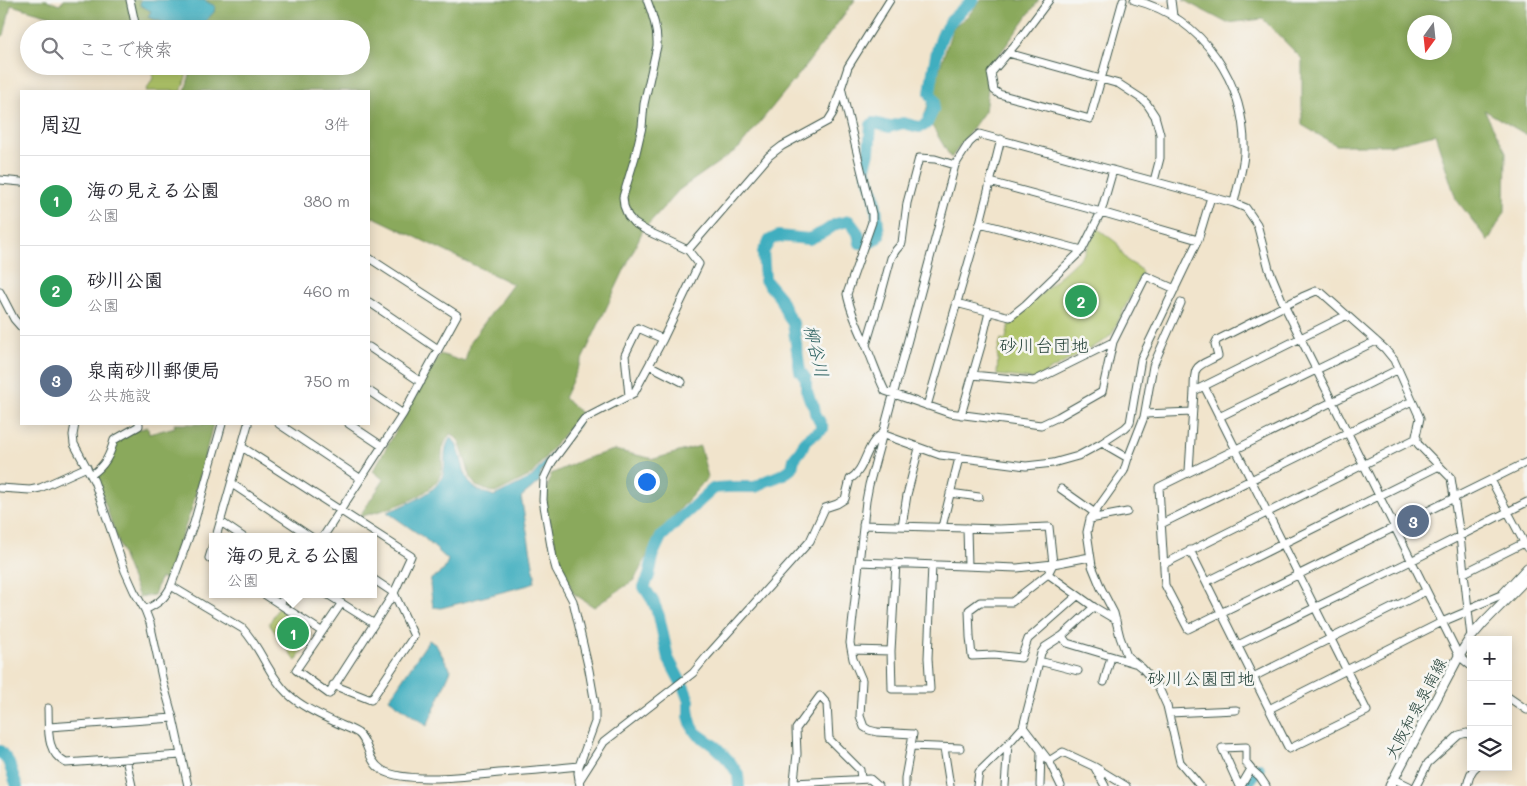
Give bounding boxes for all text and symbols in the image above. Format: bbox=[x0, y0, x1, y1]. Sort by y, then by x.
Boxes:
north arrow bbox=[1407, 15, 1452, 60]
search box bbox=[20, 20, 370, 75]
icon: search bbox=[38, 34, 66, 62]
text: ここで検索 bbox=[78, 36, 173, 61]
text: 周辺 bbox=[40, 110, 82, 137]
text: 3件 bbox=[325, 113, 350, 134]
text: 海の見える公園 bbox=[87, 177, 219, 202]
text: 1 bbox=[52, 190, 60, 211]
text: 380 m bbox=[303, 190, 350, 211]
text: 公園 bbox=[87, 204, 119, 225]
text: 砂川公園 bbox=[87, 267, 163, 292]
text: 2 bbox=[52, 280, 60, 301]
text: 460 m bbox=[303, 280, 350, 301]
pin: 2 bbox=[1065, 282, 1097, 320]
text: 公園 bbox=[87, 294, 119, 315]
water label: 柳谷川 bbox=[799, 322, 835, 380]
district label: 砂川台団地 bbox=[999, 333, 1089, 357]
text: 泉南砂川郵便局 bbox=[87, 357, 220, 382]
text: 3 bbox=[51, 370, 61, 391]
text: 750 m bbox=[304, 370, 350, 391]
text: 公共施設 bbox=[87, 384, 151, 405]
your location bbox=[634, 469, 660, 495]
pin: 3 bbox=[1397, 502, 1429, 540]
popup bbox=[209, 533, 377, 598]
text: 海の見える公園 bbox=[227, 542, 359, 567]
text: 公園 bbox=[227, 569, 259, 590]
pin: 1 bbox=[277, 614, 309, 652]
map controls bbox=[1467, 636, 1512, 771]
button: + bbox=[1467, 636, 1512, 681]
street label: 大阪和泉泉南線 bbox=[1379, 654, 1451, 762]
district label: 砂川公園団地 bbox=[1147, 666, 1255, 690]
button: − bbox=[1467, 681, 1512, 726]
button: layers bbox=[1467, 726, 1512, 771]

